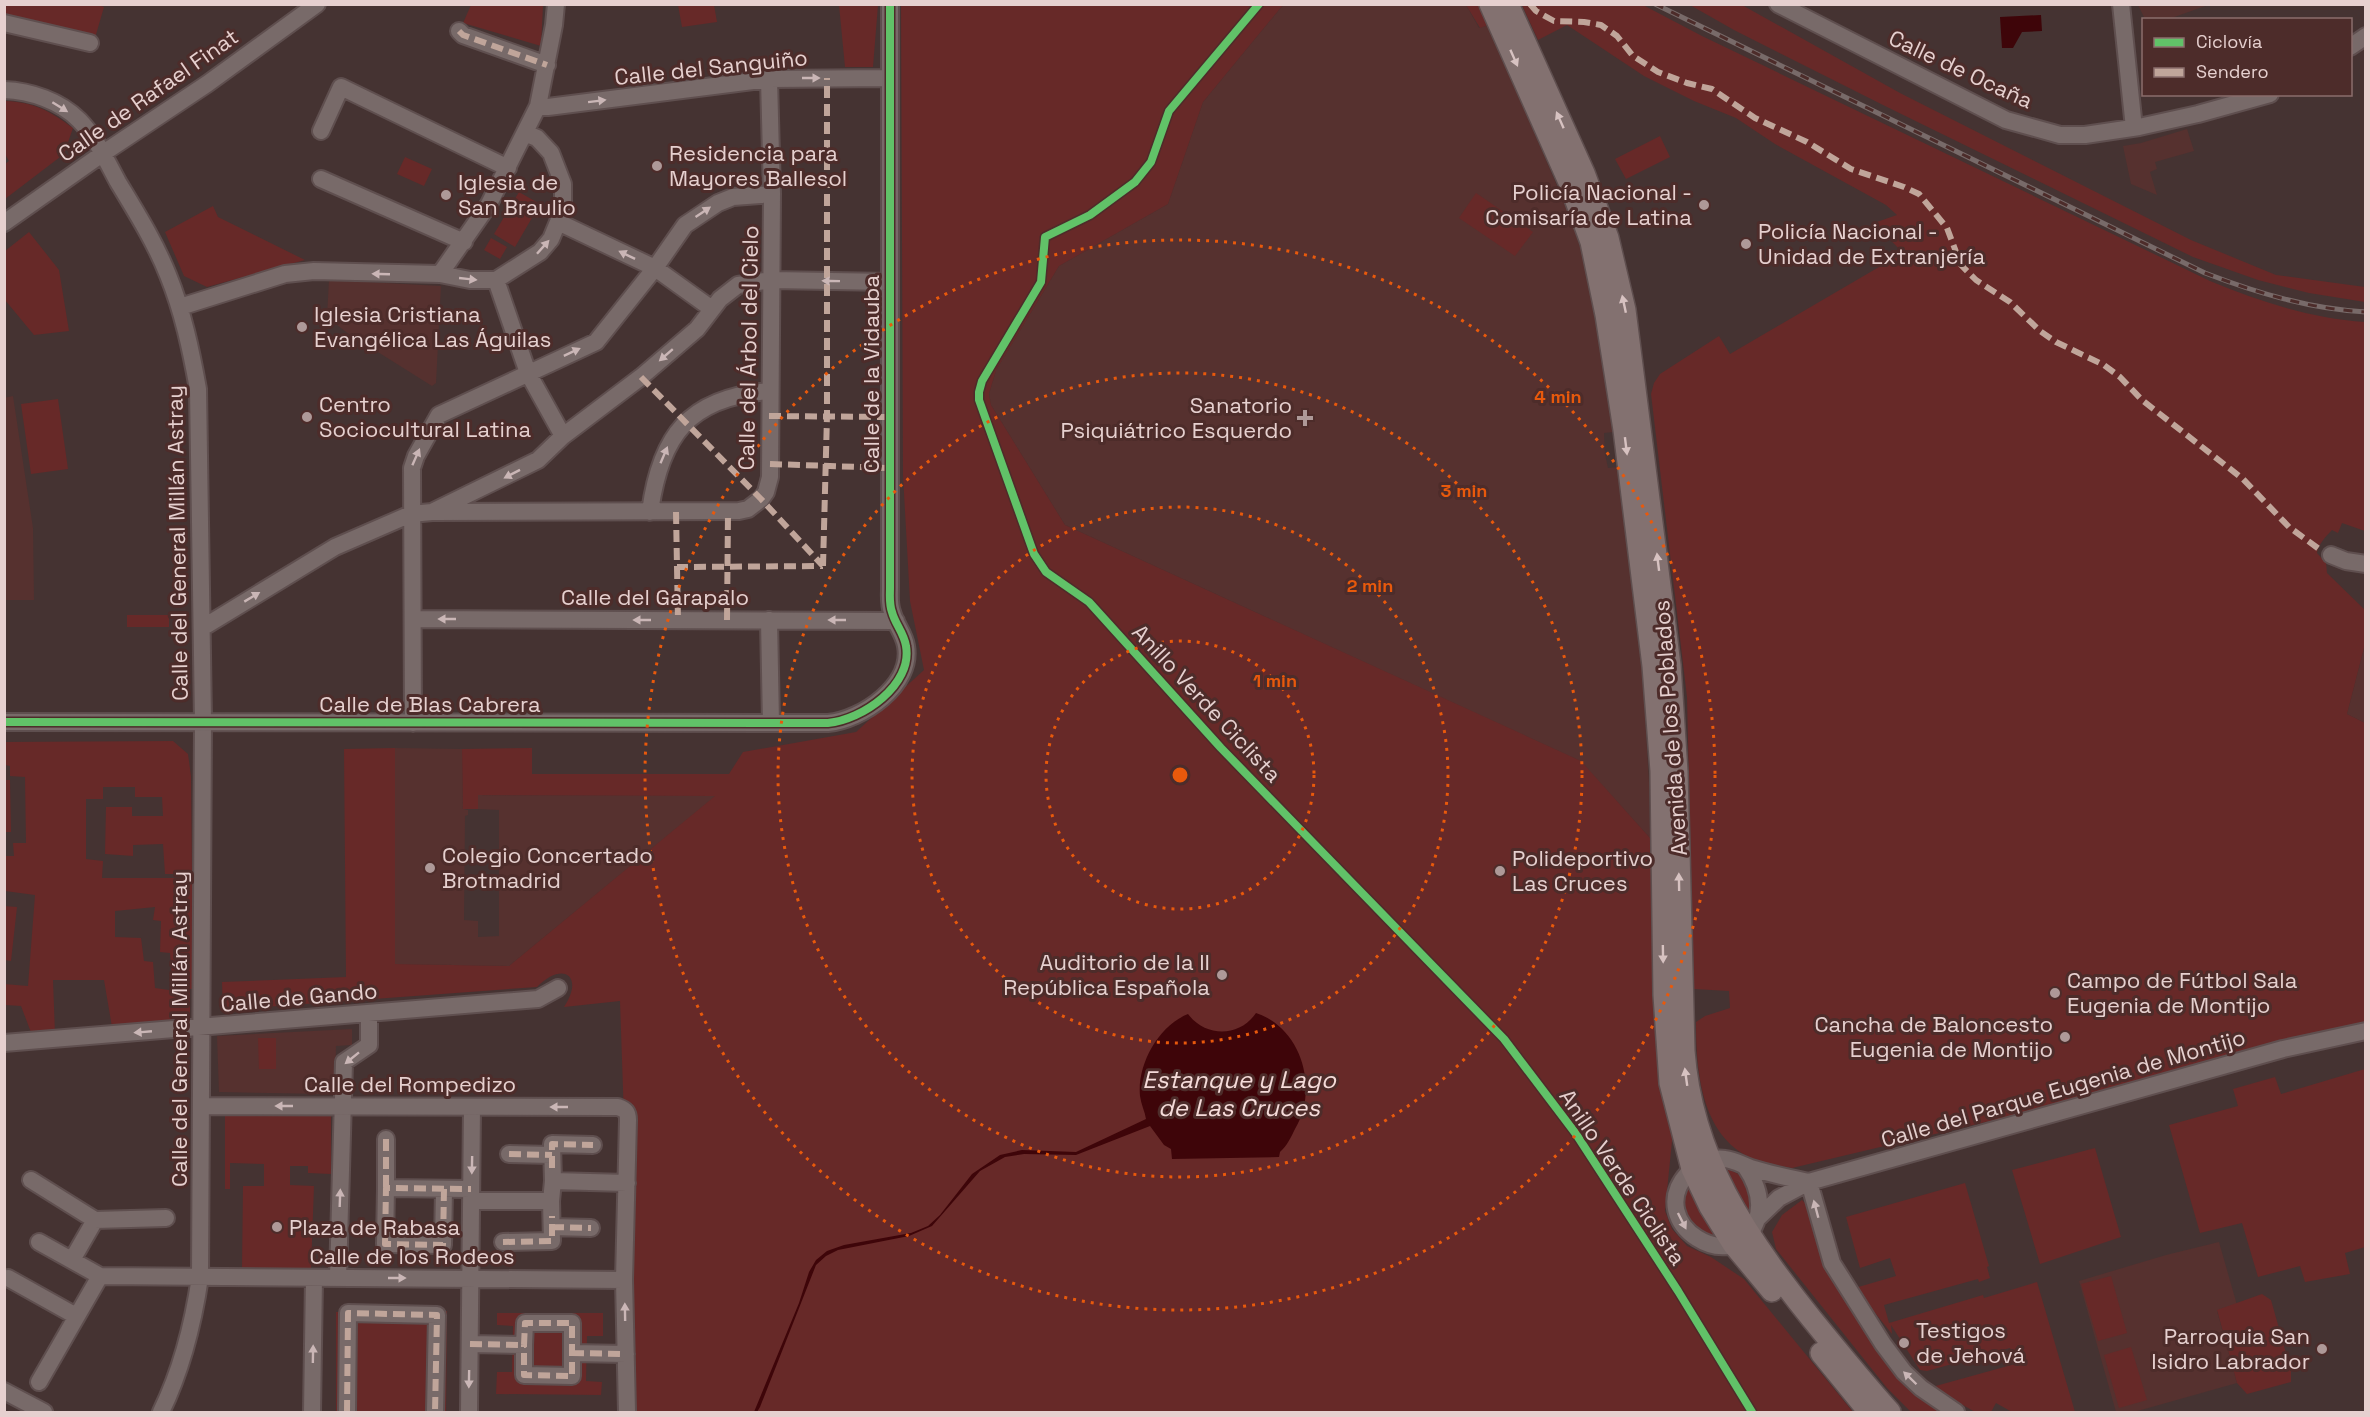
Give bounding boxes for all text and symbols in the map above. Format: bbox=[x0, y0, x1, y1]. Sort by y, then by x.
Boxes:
legend bbox=[2142, 18, 2352, 96]
street label: Calle de Rafael Finat bbox=[52, 22, 244, 168]
street label: Calle de Ocaña bbox=[1885, 23, 2038, 115]
text: Ciclovía bbox=[2196, 30, 2262, 53]
street label: Calle del Sanguiño bbox=[613, 43, 809, 91]
one-way arrow bbox=[1509, 49, 1518, 66]
text: Sendero bbox=[2196, 60, 2269, 83]
one-way arrow bbox=[802, 74, 821, 83]
one-way arrow bbox=[587, 96, 606, 106]
one-way arrow bbox=[52, 101, 68, 112]
one-way arrow bbox=[1556, 112, 1565, 129]
place label: Residencia para Mayores Ballesol bbox=[669, 139, 847, 192]
marker: Residencia para Mayores Ballesol bbox=[650, 159, 664, 173]
place label: Iglesia de San Braulio bbox=[458, 168, 576, 221]
place label: Policía Nacional - Comisaría de Latina bbox=[1485, 178, 1692, 231]
marker: Iglesia de San Braulio bbox=[439, 188, 453, 202]
marker: Policía Nacional - Comisaría de Latina bbox=[1697, 198, 1711, 212]
one-way arrow bbox=[695, 207, 711, 218]
place label: Policía Nacional - Unidad de Extranjería bbox=[1758, 217, 1985, 270]
street label: Calle del Árbol del Cielo bbox=[732, 225, 764, 471]
marker: Policía Nacional - Unidad de Extranjería bbox=[1739, 237, 1753, 251]
one-way arrow bbox=[536, 240, 549, 255]
one-way arrow bbox=[619, 250, 636, 260]
one-way arrow bbox=[372, 269, 391, 278]
one-way arrow bbox=[458, 274, 477, 283]
street label: Calle de la Vidauba bbox=[857, 274, 885, 473]
one-way arrow bbox=[822, 277, 841, 286]
one-way arrow bbox=[1618, 295, 1628, 313]
place label: Iglesia Cristiana Evangélica Las Águilas bbox=[314, 300, 551, 353]
marker: Iglesia Cristiana Evangélica Las Águilas bbox=[295, 320, 309, 334]
one-way arrow bbox=[564, 348, 581, 357]
one-way arrow bbox=[658, 349, 674, 362]
street label: Calle del General Millán Astray bbox=[160, 385, 194, 701]
text: 4 min bbox=[1534, 385, 1582, 408]
place label: Centro Sociocultural Latina bbox=[319, 390, 531, 443]
place label: Sanatorio Psiquiátrico Esquerdo bbox=[1061, 391, 1292, 444]
marker: Sanatorio Psiquiátrico Esquerdo bbox=[1296, 409, 1314, 427]
marker: Centro Sociocultural Latina bbox=[300, 410, 314, 424]
one-way arrow bbox=[1621, 437, 1631, 456]
one-way arrow bbox=[659, 446, 669, 464]
one-way arrow bbox=[412, 448, 421, 465]
one-way arrow bbox=[504, 469, 521, 479]
text: 3 min bbox=[1441, 479, 1487, 502]
one-way arrow bbox=[1653, 552, 1662, 571]
text: 2 min bbox=[1347, 574, 1393, 597]
street label: Calle del Garapalo bbox=[561, 583, 749, 611]
one-way arrow bbox=[244, 592, 260, 603]
street label: Avenida de los Poblados bbox=[1647, 599, 1693, 857]
one-way arrow bbox=[438, 614, 457, 624]
one-way arrow bbox=[633, 615, 652, 625]
one-way arrow bbox=[828, 615, 847, 625]
street label: Anillo Verde Ciclista bbox=[1126, 618, 1288, 788]
text: 1 min bbox=[1253, 669, 1297, 692]
street label: Calle de Blas Cabrera bbox=[319, 690, 541, 718]
centre of rings bbox=[1170, 765, 1190, 785]
place label: Colegio Concertado Brotmadrid bbox=[442, 841, 653, 894]
place label: Polideportivo Las Cruces bbox=[1512, 844, 1653, 897]
marker: Colegio Concertado Brotmadrid bbox=[423, 861, 437, 875]
marker: Polideportivo Las Cruces bbox=[1493, 864, 1507, 878]
street label: Calle del General Millán Astray bbox=[165, 871, 193, 1187]
one-way arrow bbox=[1675, 872, 1684, 891]
one-way arrow bbox=[1659, 945, 1668, 964]
place label: Auditorio de la II República Española bbox=[1003, 948, 1210, 1001]
place label: Campo de Fútbol Sala Eugenia de Montijo bbox=[2067, 966, 2298, 1019]
marker: Auditorio de la II República Española bbox=[1215, 968, 1229, 982]
street label: Calle de Gando bbox=[219, 976, 379, 1018]
marker: Campo de Fútbol Sala Eugenia de Montijo bbox=[2048, 986, 2062, 1000]
place label: Cancha de Baloncesto Eugenia de Montijo bbox=[1814, 1010, 2053, 1063]
street label: Calle del Parque Eugenia de Montijo bbox=[1878, 1022, 2248, 1154]
one-way arrow bbox=[134, 1027, 153, 1037]
marker: Cancha de Baloncesto Eugenia de Montijo bbox=[2058, 1030, 2072, 1044]
one-way arrow bbox=[344, 1051, 360, 1064]
water label: Estanque y Lago de Las Cruces bbox=[1142, 1064, 1337, 1123]
one-way arrow bbox=[1682, 1067, 1691, 1086]
street label: Calle del Rompedizo bbox=[304, 1070, 516, 1098]
street label: Anillo Verde Ciclista bbox=[1554, 1084, 1693, 1271]
one-way arrow bbox=[275, 1101, 294, 1111]
one-way arrow bbox=[550, 1102, 569, 1112]
one-way arrow bbox=[467, 1156, 477, 1175]
one-way arrow bbox=[335, 1189, 345, 1208]
one-way arrow bbox=[1811, 1200, 1820, 1218]
place label: Plaza de Rabasa bbox=[289, 1213, 461, 1241]
one-way arrow bbox=[1677, 1213, 1687, 1230]
marker: Plaza de Rabasa bbox=[270, 1220, 284, 1234]
street label: Calle de los Rodeos bbox=[309, 1242, 515, 1270]
one-way arrow bbox=[387, 1273, 406, 1283]
one-way arrow bbox=[620, 1303, 630, 1322]
place label: Testigos de Jehová bbox=[1916, 1316, 2026, 1369]
place label: Parroquia San Isidro Labrador bbox=[2151, 1322, 2310, 1375]
marker: Testigos de Jehová bbox=[1897, 1336, 1911, 1350]
marker: Parroquia San Isidro Labrador bbox=[2315, 1342, 2329, 1356]
one-way arrow bbox=[308, 1345, 318, 1364]
one-way arrow bbox=[464, 1370, 474, 1389]
one-way arrow bbox=[1903, 1371, 1917, 1385]

